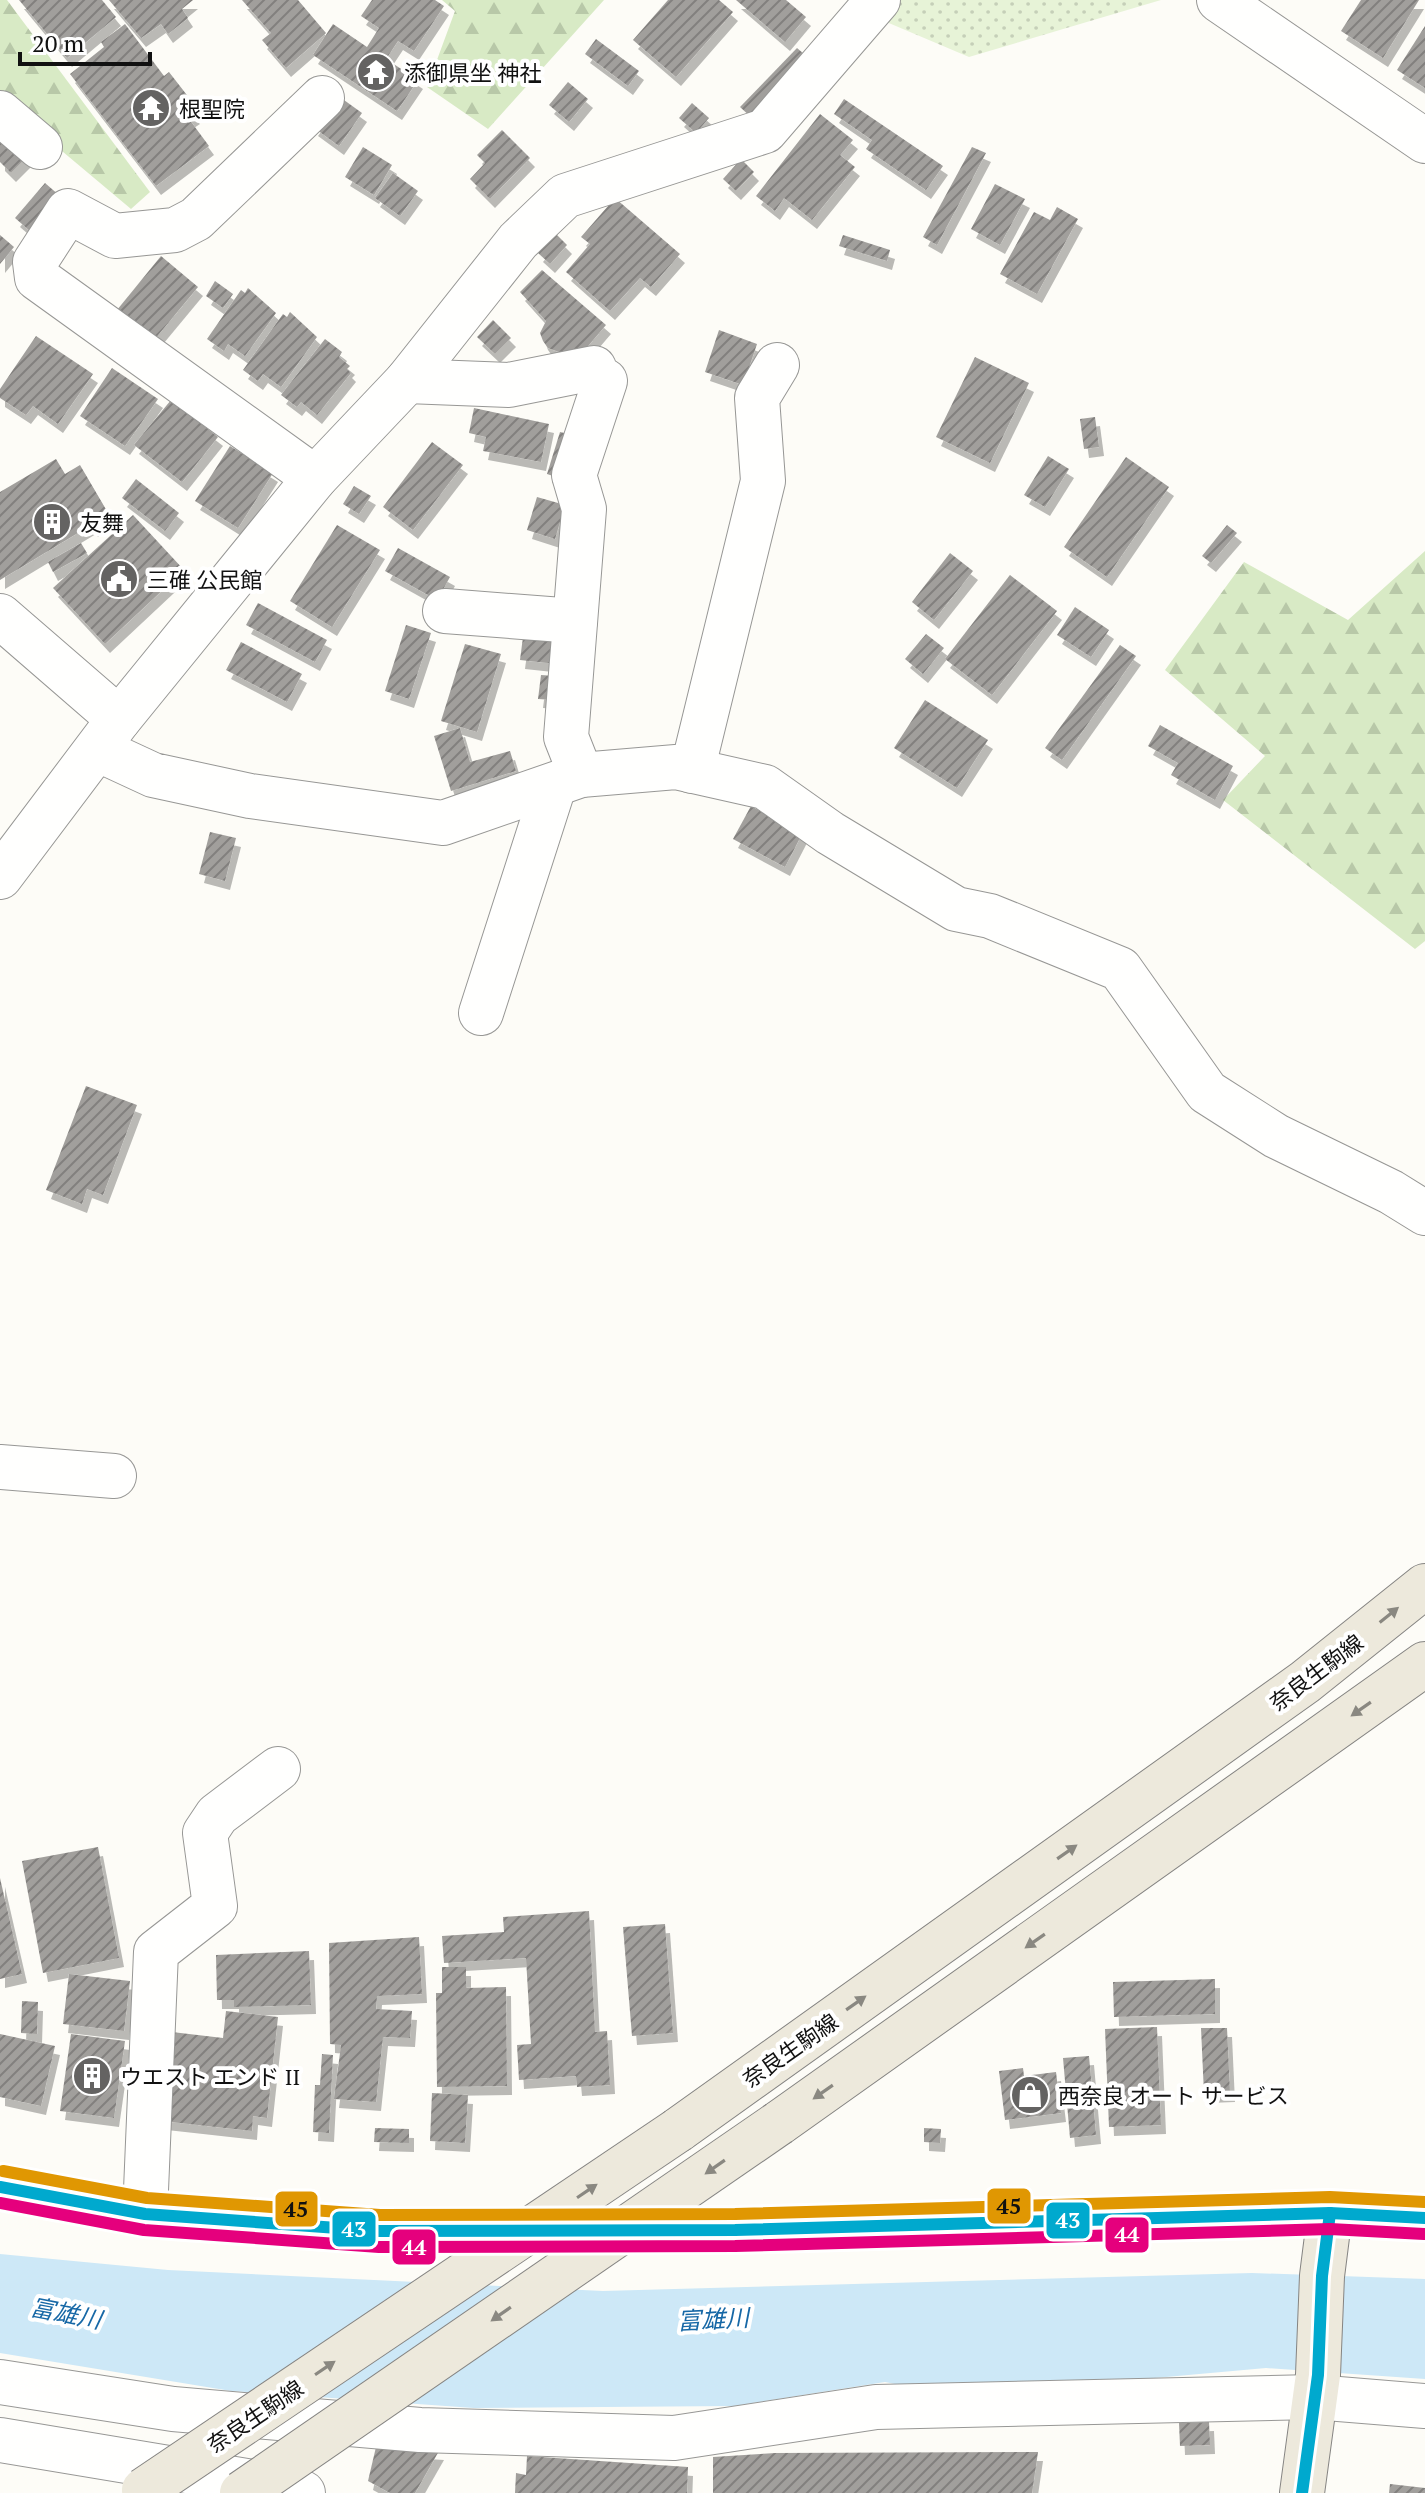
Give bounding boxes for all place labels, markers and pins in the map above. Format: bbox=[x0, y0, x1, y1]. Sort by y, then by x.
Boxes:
temple icon: 添御県坐 神社 bbox=[355, 51, 397, 93]
place label: 添御県坐 神社 bbox=[404, 58, 541, 87]
temple icon: 根聖院 bbox=[130, 87, 172, 129]
place label: 根聖院 bbox=[179, 94, 245, 123]
building icon: 友舞 bbox=[31, 501, 73, 543]
place label: 友舞 bbox=[80, 508, 124, 537]
public building icon: 三碓 公民館 bbox=[98, 558, 140, 600]
place label: 三碓 公民館 bbox=[147, 565, 262, 594]
building icon: ウエスト エンド II bbox=[71, 2055, 113, 2097]
place label: ウエスト エンド II bbox=[120, 2062, 300, 2091]
shop icon: 西奈良 オート サービス bbox=[1009, 2074, 1051, 2116]
place label: 西奈良 オート サービス bbox=[1058, 2081, 1289, 2110]

